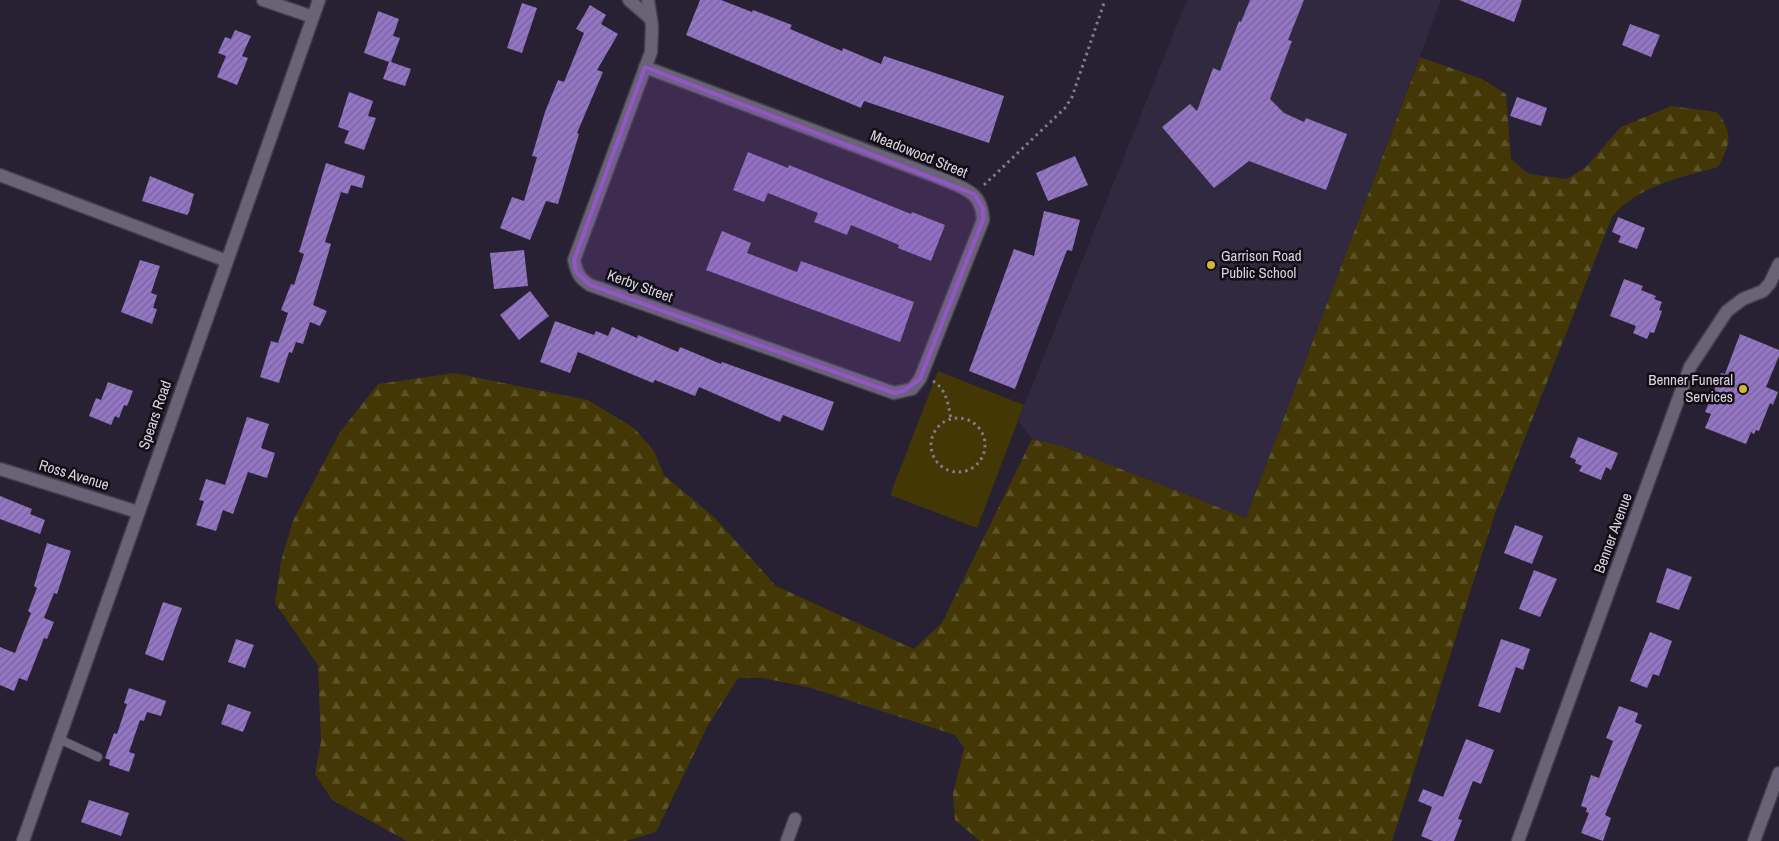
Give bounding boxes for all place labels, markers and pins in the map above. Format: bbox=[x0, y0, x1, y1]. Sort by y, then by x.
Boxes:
place label: Garrison Road Public School bbox=[1221, 245, 1302, 283]
marker: Garrison Road Public School bbox=[1205, 259, 1217, 271]
place label: Benner Funeral Services bbox=[1648, 369, 1733, 407]
marker: Benner Funeral Services bbox=[1737, 383, 1749, 395]

